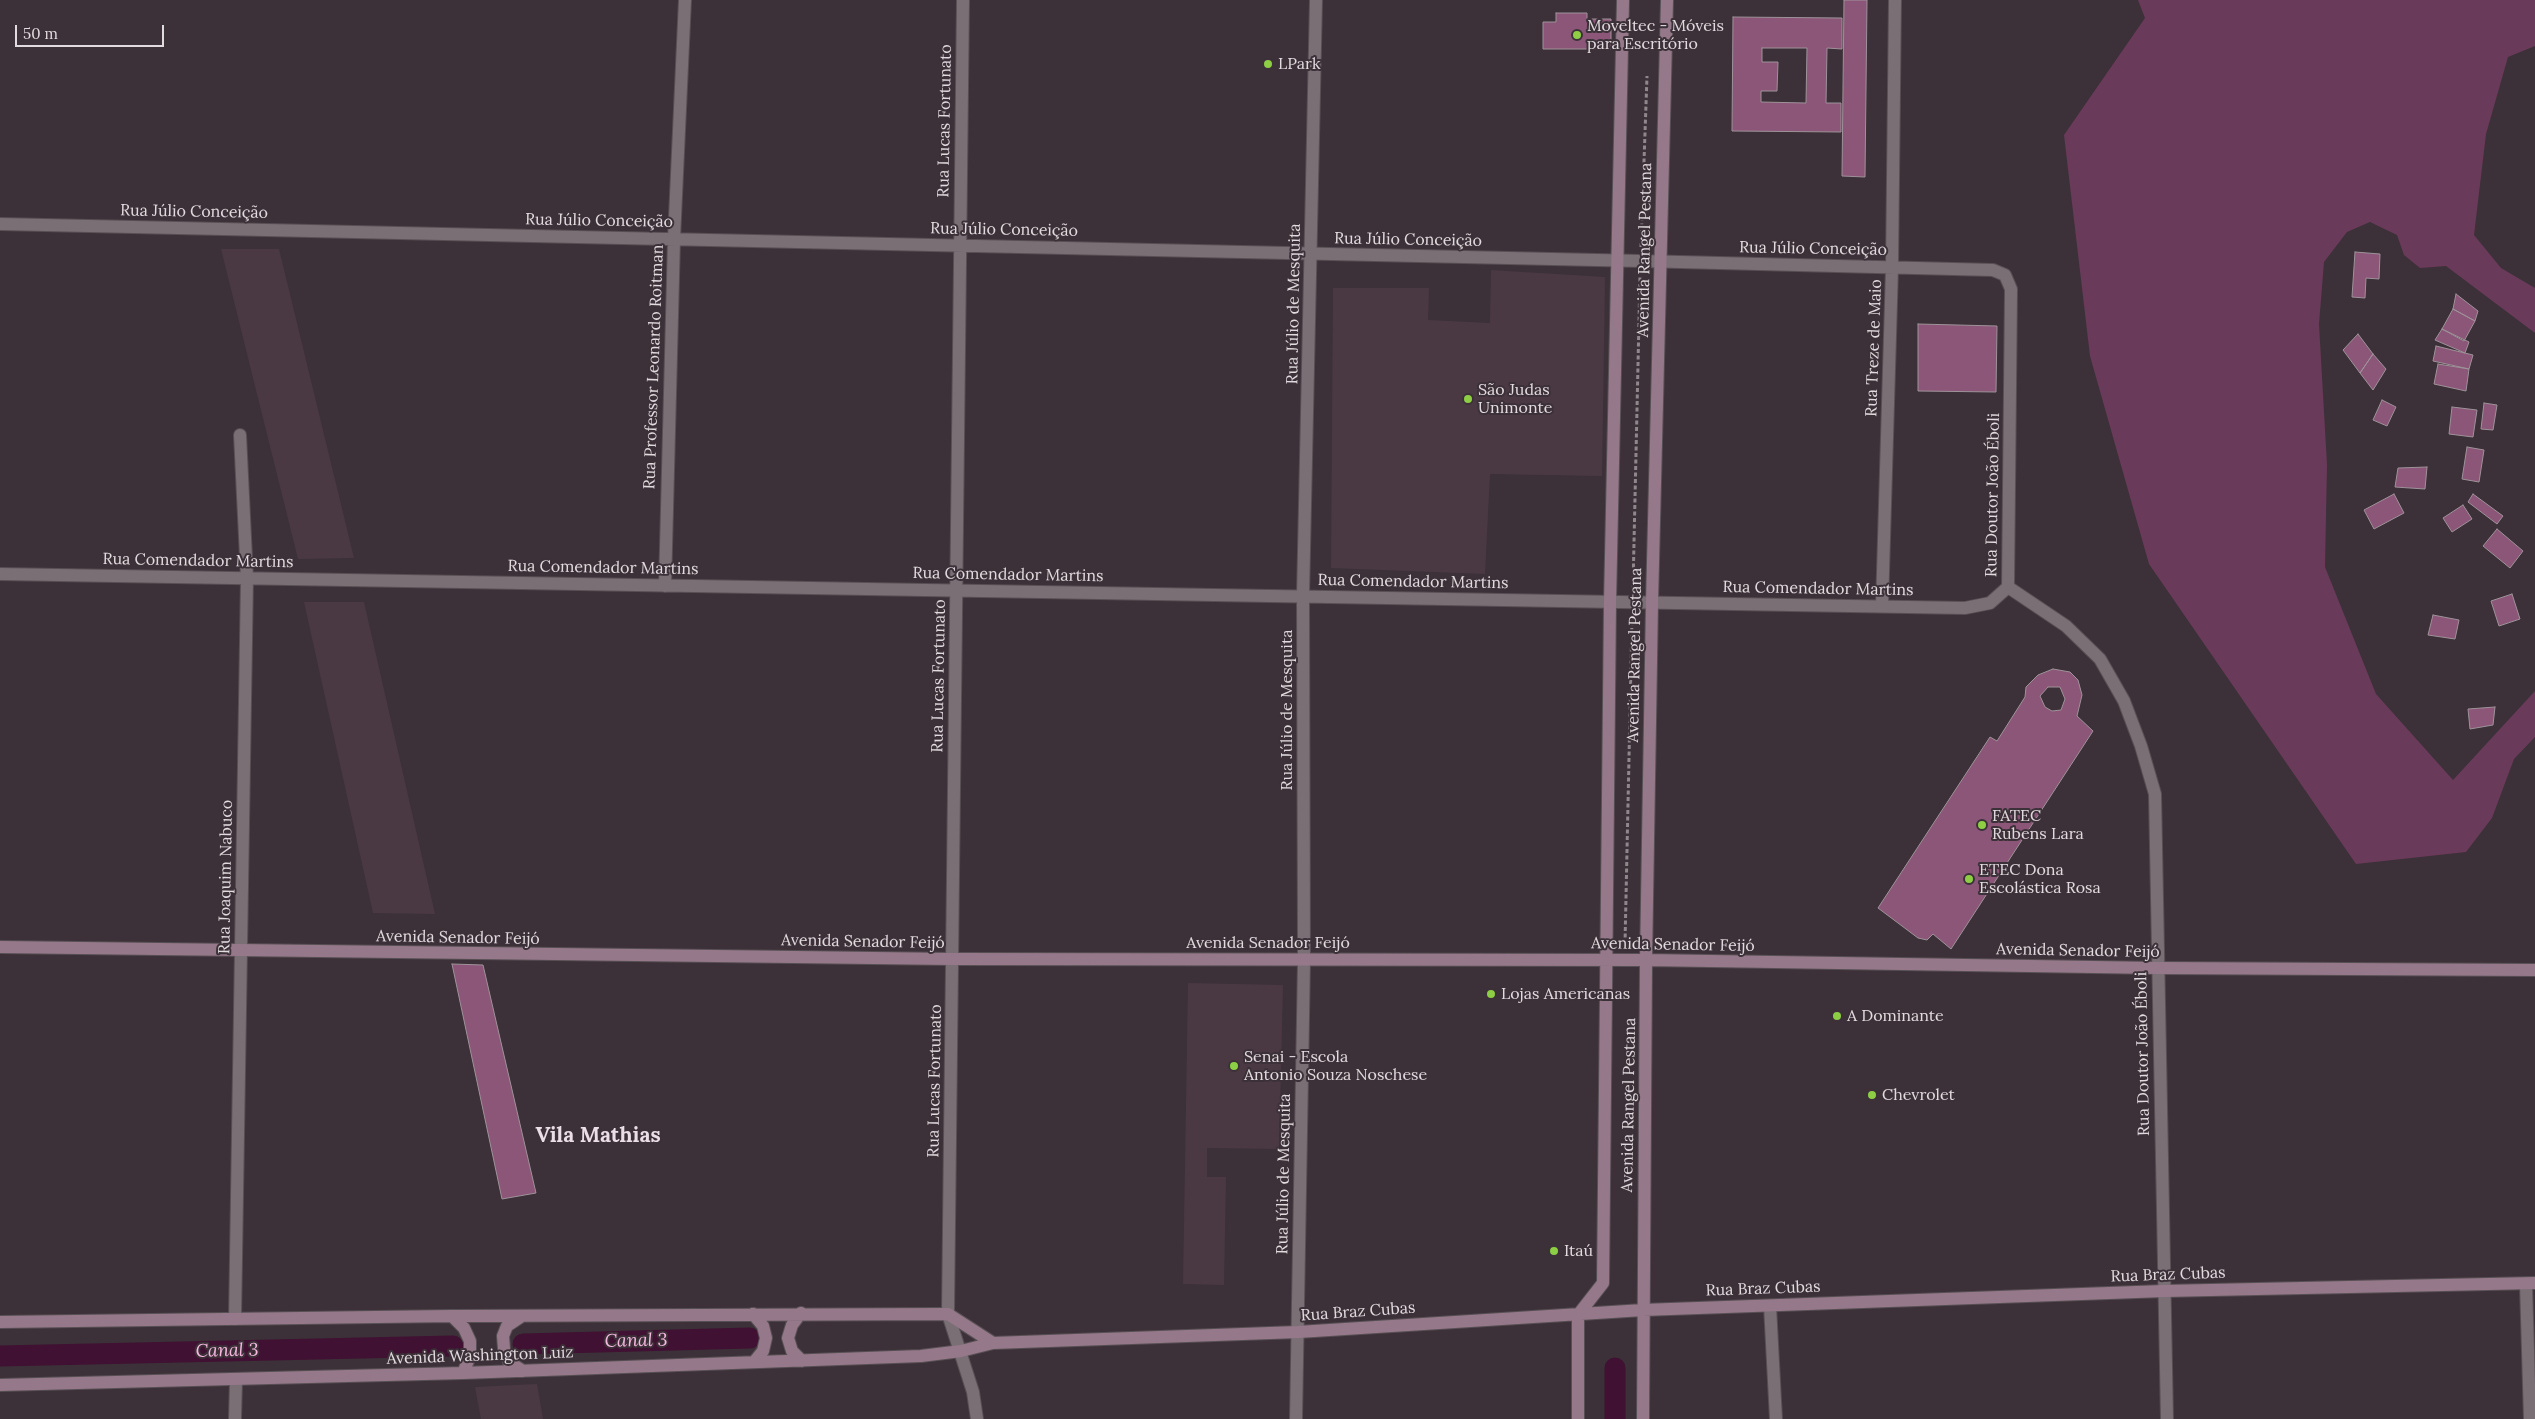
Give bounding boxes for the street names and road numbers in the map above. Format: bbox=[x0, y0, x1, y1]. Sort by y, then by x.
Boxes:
street label: Rua Lucas Fortunato bbox=[934, 44, 956, 198]
street label: Avenida Rangel Pestana bbox=[1634, 163, 1656, 337]
street label: Rua Júlio Conceição bbox=[120, 201, 268, 223]
street label: Rua Júlio Conceição bbox=[525, 210, 673, 232]
street label: Rua Júlio Conceição bbox=[930, 219, 1078, 241]
street label: Rua Júlio de Mesquita bbox=[1283, 223, 1305, 385]
street label: Rua Júlio Conceição bbox=[1334, 229, 1482, 251]
street label: Rua Júlio Conceição bbox=[1739, 238, 1887, 260]
street label: Rua Professor Leonardo Roitman bbox=[640, 244, 668, 490]
street label: Rua Treze de Maio bbox=[1862, 279, 1886, 417]
street label: Rua Doutor João Éboli bbox=[1982, 413, 2004, 577]
street label: Rua Comendador Martins bbox=[102, 550, 294, 572]
street label: Rua Comendador Martins bbox=[507, 557, 699, 579]
street label: Rua Comendador Martins bbox=[912, 564, 1104, 586]
street label: Avenida Rangel Pestana bbox=[1624, 568, 1646, 742]
street label: Rua Comendador Martins bbox=[1317, 571, 1509, 593]
street label: Rua Comendador Martins bbox=[1722, 578, 1914, 600]
street label: Rua Lucas Fortunato bbox=[928, 599, 950, 753]
street label: Rua Júlio de Mesquita bbox=[1277, 629, 1297, 791]
street label: Rua Joaquim Nabuco bbox=[215, 800, 237, 954]
street label: Avenida Senador Feijó bbox=[376, 927, 540, 949]
street label: Avenida Senador Feijó bbox=[781, 931, 945, 953]
street label: Avenida Senador Feijó bbox=[1186, 933, 1350, 953]
street label: Avenida Senador Feijó bbox=[1591, 934, 1755, 956]
street label: Avenida Senador Feijó bbox=[1996, 940, 2160, 962]
street label: Rua Doutor João Éboli bbox=[2132, 972, 2154, 1136]
street label: Rua Lucas Fortunato bbox=[924, 1004, 946, 1158]
street label: Avenida Rangel Pestana bbox=[1618, 1018, 1640, 1192]
street label: Rua Júlio de Mesquita bbox=[1273, 1093, 1295, 1255]
street label: Rua Braz Cubas bbox=[2110, 1263, 2226, 1287]
street label: Rua Braz Cubas bbox=[1705, 1277, 1821, 1301]
street label: Rua Braz Cubas bbox=[1300, 1298, 1416, 1326]
street label: Avenida Washington Luiz bbox=[386, 1343, 574, 1369]

